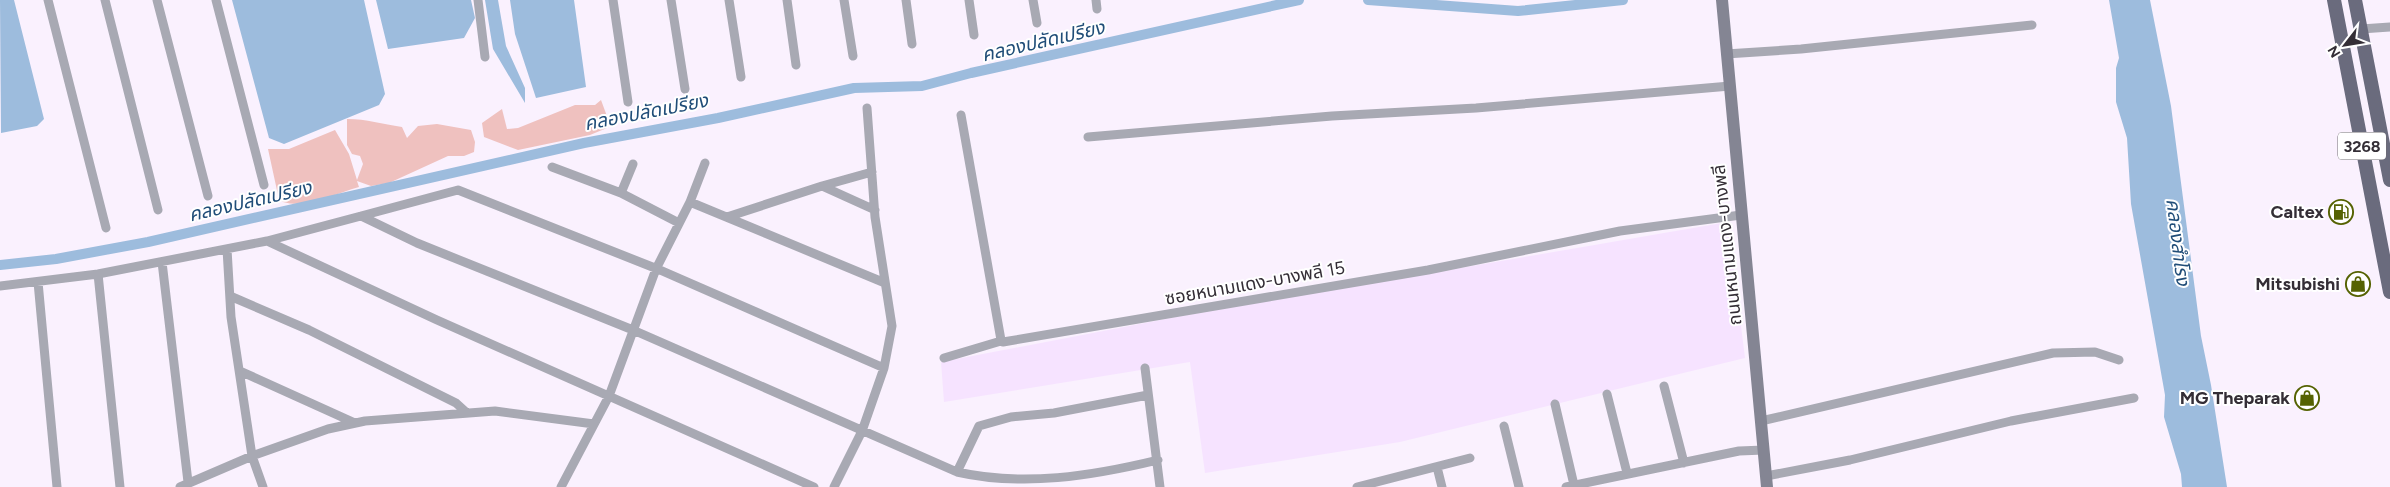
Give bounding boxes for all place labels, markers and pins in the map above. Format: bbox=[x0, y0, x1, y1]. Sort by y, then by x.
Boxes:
fuel station icon: Caltex bbox=[2328, 199, 2354, 225]
place label: Caltex bbox=[2271, 201, 2324, 223]
shop icon: Mitsubishi bbox=[2345, 271, 2371, 297]
place label: Mitsubishi bbox=[2255, 273, 2340, 295]
shop icon: MG Theparak bbox=[2294, 385, 2320, 411]
place label: MG Theparak bbox=[2180, 387, 2290, 409]

